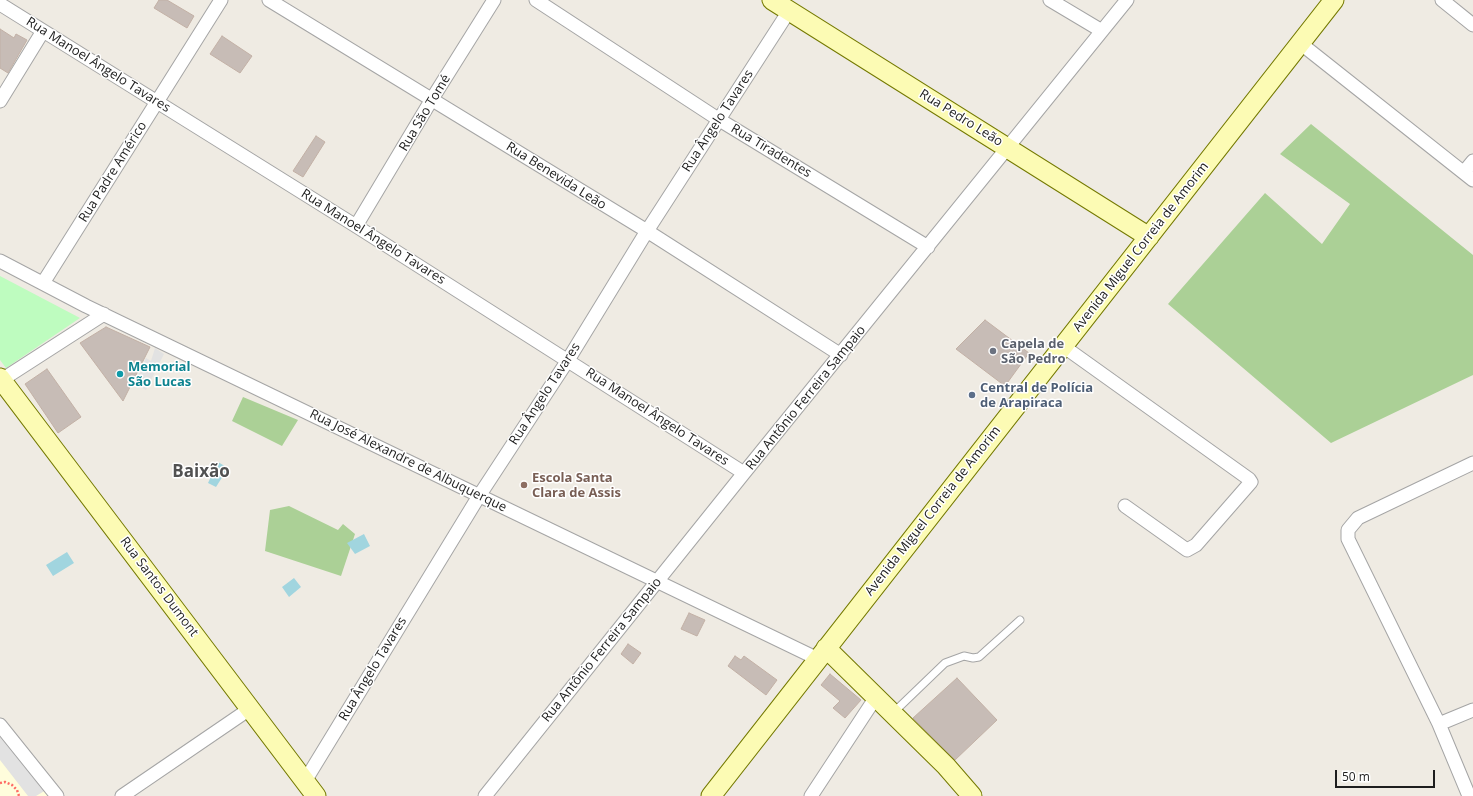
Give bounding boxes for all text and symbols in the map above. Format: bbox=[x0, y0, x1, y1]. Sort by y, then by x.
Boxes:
street label: Rua Manoel Ângelo Tavares bbox=[23, 14, 173, 116]
street label: Rua Ângelo Tavares bbox=[679, 67, 757, 175]
street label: Rua São Tomé bbox=[396, 72, 454, 154]
street label: Rua Pedro Leão bbox=[916, 86, 1006, 150]
street label: Rua Padre Américo bbox=[76, 119, 150, 225]
street label: Rua Tiradentes bbox=[728, 121, 814, 181]
street label: Rua Benevida Leão bbox=[503, 139, 609, 213]
street label: Avenida Miguel Correia de Amorim bbox=[1070, 159, 1212, 335]
street label: Rua Manoel Ângelo Tavares bbox=[298, 186, 448, 288]
street label: Rua Antônio Ferreira Sampaio bbox=[743, 323, 869, 473]
place label: Capela de São Pedro bbox=[1001, 336, 1065, 367]
street label: Rua Ângelo Tavares bbox=[506, 340, 584, 448]
marker: Capela de São Pedro bbox=[988, 346, 998, 356]
place label: Memorial São Lucas bbox=[128, 359, 191, 390]
street label: Rua Manoel Ângelo Tavares bbox=[583, 365, 731, 469]
marker: Memorial São Lucas bbox=[115, 369, 125, 379]
place label: Central de Polícia de Arapiraca bbox=[980, 380, 1093, 411]
marker: Central de Polícia de Arapiraca bbox=[967, 390, 977, 400]
street label: Rua José Alexandre de Albuquerque bbox=[307, 406, 509, 516]
street label: Avenida Miguel Correia de Amorim bbox=[862, 423, 1004, 599]
district label: Baixão bbox=[172, 462, 230, 482]
place label: Escola Santa Clara de Assis bbox=[532, 470, 621, 501]
marker: Escola Santa Clara de Assis bbox=[519, 480, 529, 490]
street label: Rua Santos Dumont bbox=[116, 534, 202, 640]
street label: Rua Antônio Ferreira Sampaio bbox=[539, 575, 665, 725]
street label: Rua Ângelo Tavares bbox=[336, 614, 410, 724]
scale bar bbox=[1337, 762, 1437, 788]
text: 50 m bbox=[1342, 768, 1370, 785]

